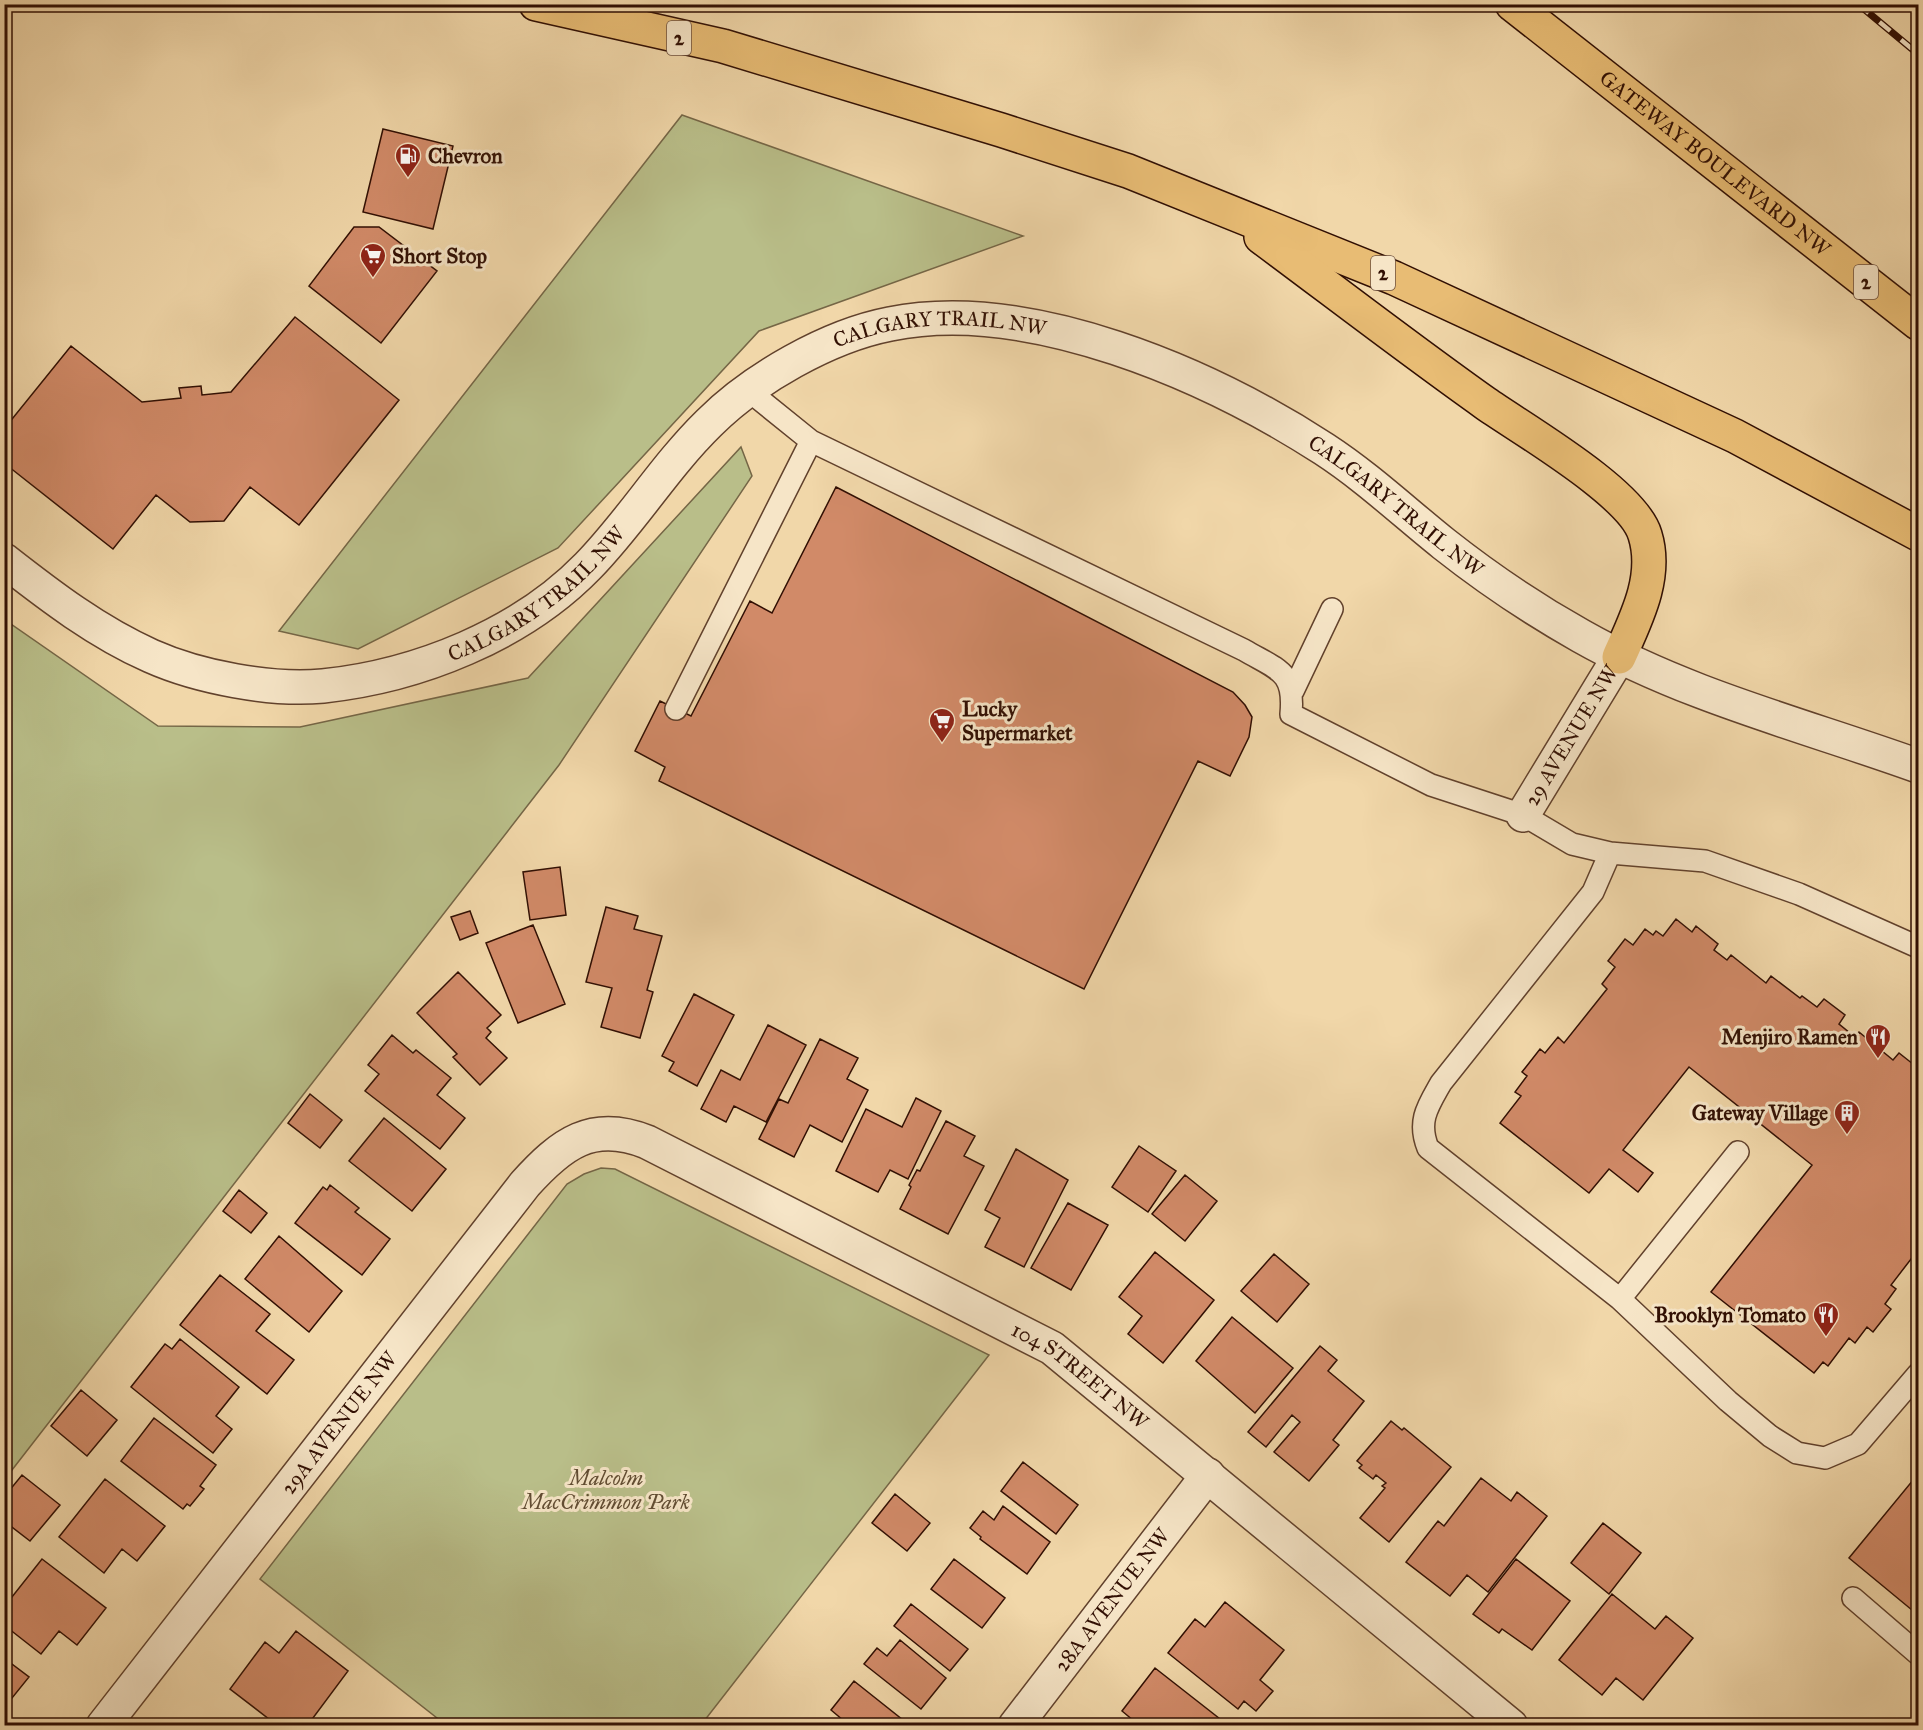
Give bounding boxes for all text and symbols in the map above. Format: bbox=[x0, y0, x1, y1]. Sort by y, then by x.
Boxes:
road number: 2 bbox=[667, 21, 691, 55]
street label: GATEWAY BOULEVARD NW bbox=[1594, 65, 1836, 263]
fuel station icon: Chevron bbox=[393, 141, 423, 179]
place label: Chevron bbox=[428, 143, 503, 169]
supermarket icon: Short Stop bbox=[358, 241, 388, 279]
place label: Short Stop bbox=[392, 243, 487, 269]
road number: 2 bbox=[1371, 256, 1395, 290]
road number: 2 bbox=[1854, 265, 1878, 299]
street label: CALGARY TRAIL NW bbox=[829, 305, 1049, 353]
street label: CALGARY TRAIL NW bbox=[1303, 429, 1490, 583]
street label: CALGARY TRAIL NW bbox=[444, 520, 631, 667]
street label: 29 AVENUE NW bbox=[1519, 659, 1625, 811]
place label: Lucky Supermarket bbox=[962, 696, 1073, 746]
supermarket icon: Lucky Supermarket bbox=[927, 706, 957, 744]
restaurant icon: Menjiro Ramen bbox=[1863, 1022, 1893, 1060]
place label: Menjiro Ramen bbox=[1721, 1024, 1859, 1050]
building icon: Gateway Village bbox=[1832, 1098, 1862, 1136]
place label: Gateway Village bbox=[1692, 1100, 1828, 1126]
restaurant icon: Brooklyn Tomato bbox=[1811, 1300, 1841, 1338]
place label: Brooklyn Tomato bbox=[1654, 1302, 1806, 1328]
street label: 104 STREET NW bbox=[1007, 1316, 1154, 1435]
street label: 29A AVENUE NW bbox=[275, 1345, 403, 1500]
park label: Malcolm MacCrimmon Park bbox=[520, 1465, 690, 1515]
street label: 28A AVENUE NW bbox=[1049, 1522, 1176, 1677]

